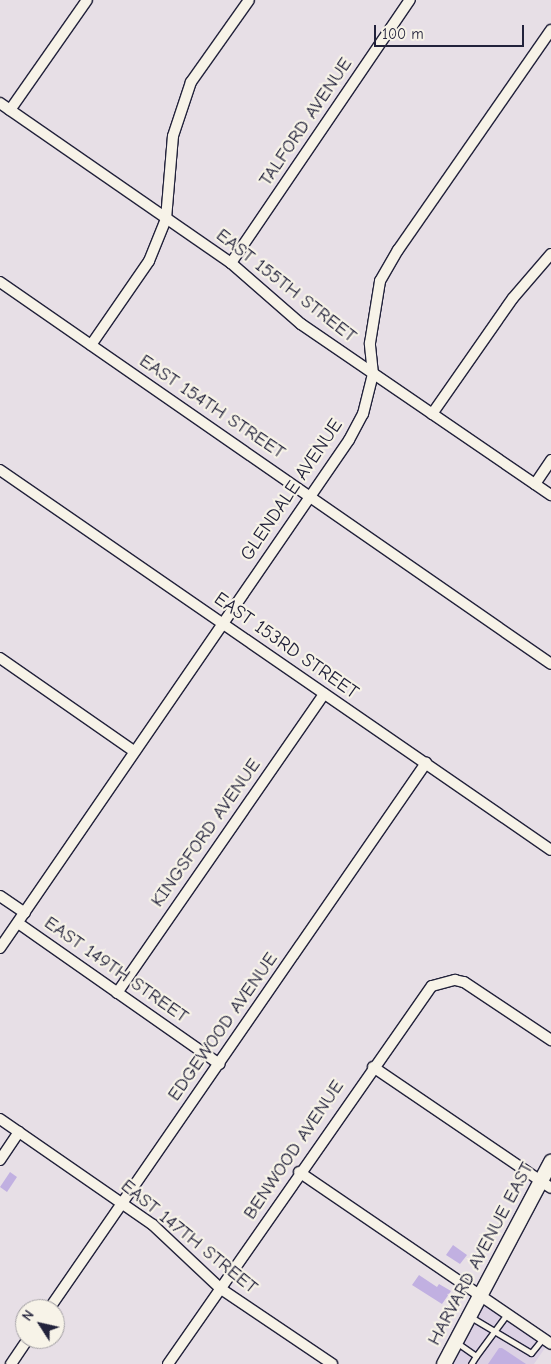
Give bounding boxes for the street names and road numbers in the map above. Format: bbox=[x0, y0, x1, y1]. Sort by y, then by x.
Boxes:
street label: TALFORD AVENUE bbox=[255, 53, 357, 191]
street label: EAST 155TH STREET bbox=[211, 224, 361, 348]
street label: EAST 154TH STREET bbox=[135, 350, 289, 464]
street label: GLENDALE AVENUE bbox=[236, 415, 348, 565]
street label: EAST 153RD STREET bbox=[209, 588, 363, 704]
street label: KINGSFORD AVENUE bbox=[146, 754, 266, 912]
street label: EAST 149TH STREET bbox=[40, 912, 192, 1028]
street label: EDGEWOOD AVENUE bbox=[163, 948, 283, 1106]
street label: BENWOOD AVENUE bbox=[239, 1076, 349, 1224]
street label: HARVARD AVENUE EAST bbox=[423, 1159, 539, 1349]
street label: EAST 147TH STREET bbox=[116, 1175, 262, 1299]

